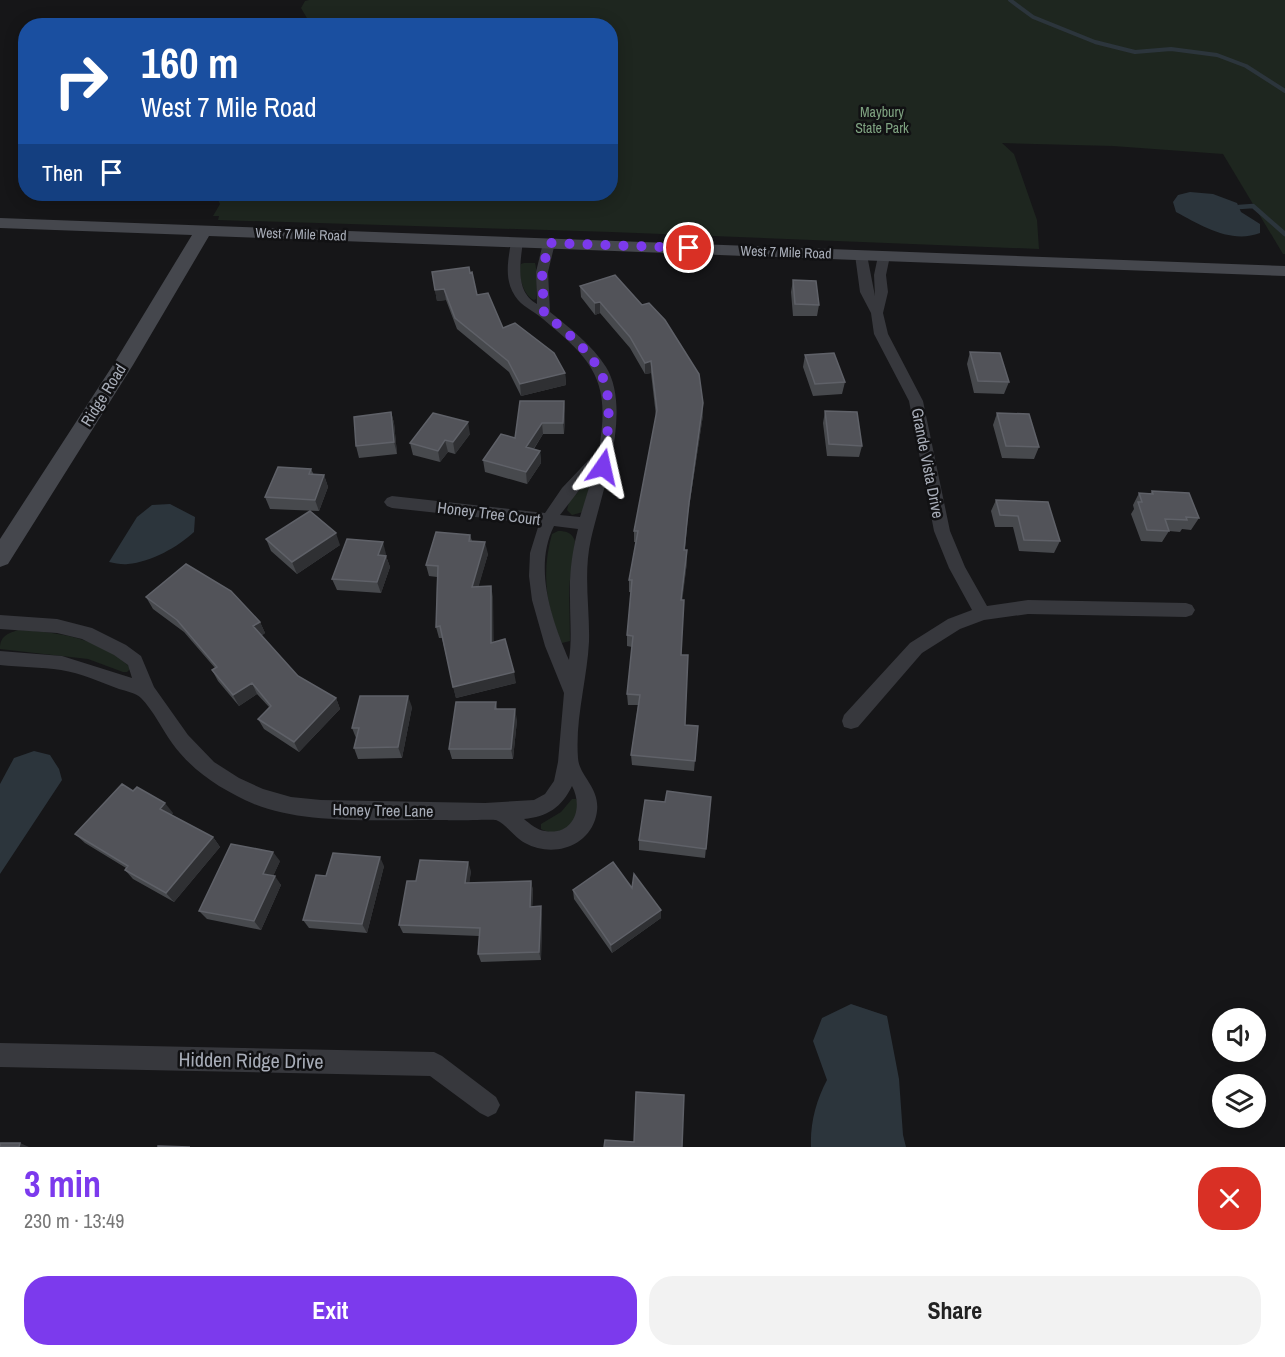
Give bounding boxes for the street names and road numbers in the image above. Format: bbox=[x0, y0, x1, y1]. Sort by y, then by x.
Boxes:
street label: West 7 Mile Road bbox=[255, 223, 347, 245]
street label: West 7 Mile Road bbox=[740, 241, 832, 263]
street label: Ridge Road bbox=[75, 359, 131, 431]
street label: Grande Vista Drive bbox=[907, 406, 949, 520]
street label: Honey Tree Court bbox=[436, 496, 542, 530]
street label: Honey Tree Lane bbox=[332, 798, 434, 822]
street label: Hidden Ridge Drive bbox=[178, 1045, 324, 1075]

